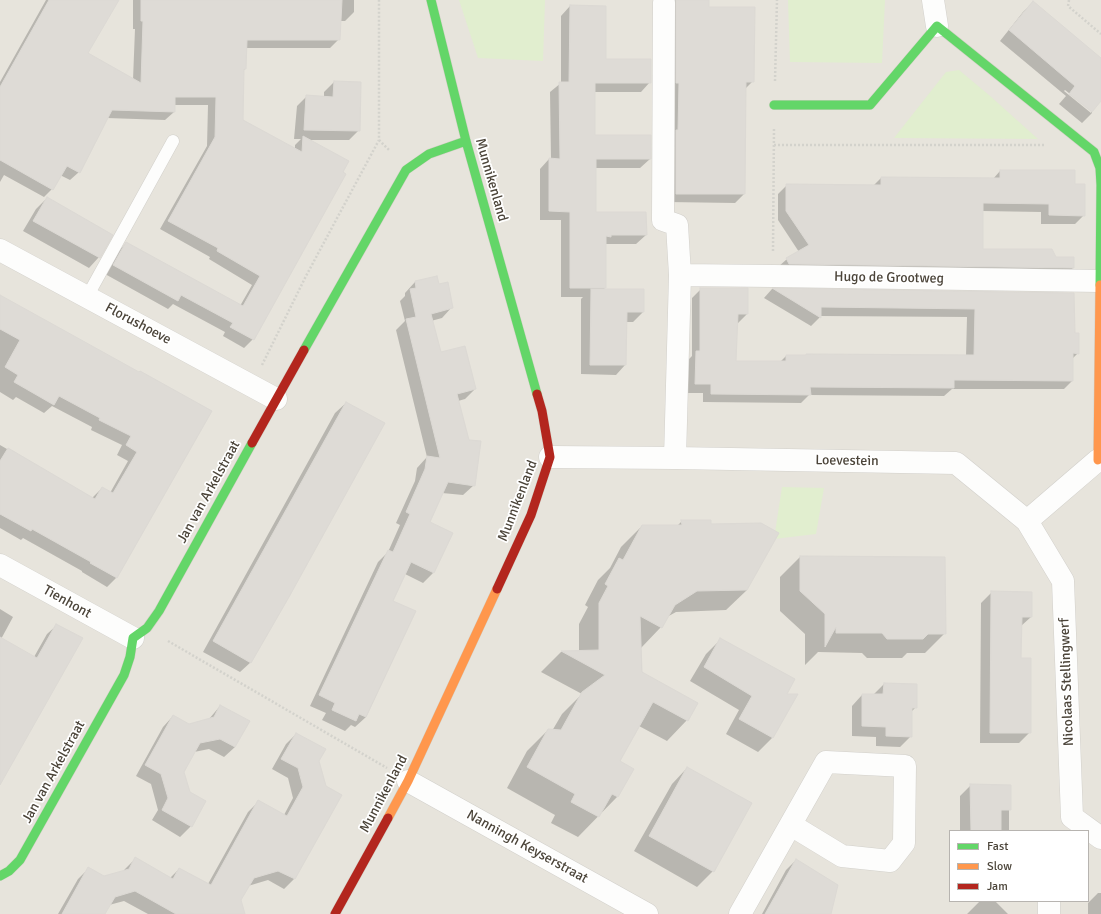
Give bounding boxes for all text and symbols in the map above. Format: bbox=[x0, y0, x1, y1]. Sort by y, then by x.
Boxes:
street label: Munnikenland bbox=[471, 136, 511, 224]
street label: Hugo de Grootweg bbox=[834, 269, 944, 287]
street label: Florushoeve bbox=[102, 300, 174, 348]
street label: Jan van Arkelstraat bbox=[174, 438, 244, 546]
street label: Loevestein bbox=[815, 452, 879, 470]
street label: Munnikenland bbox=[495, 458, 541, 544]
street label: Tienhont bbox=[40, 582, 94, 622]
street label: Nicolaas Stellingwerf bbox=[1056, 618, 1078, 746]
street label: Jan van Arkelstraat bbox=[19, 718, 89, 826]
street label: Munnikenland bbox=[356, 752, 412, 836]
street label: Nanningh Keyserstraat bbox=[463, 807, 591, 887]
legend bbox=[949, 830, 1089, 902]
text: Fast bbox=[987, 839, 1008, 854]
text: Slow bbox=[987, 859, 1012, 874]
text: Jam bbox=[987, 879, 1008, 894]

